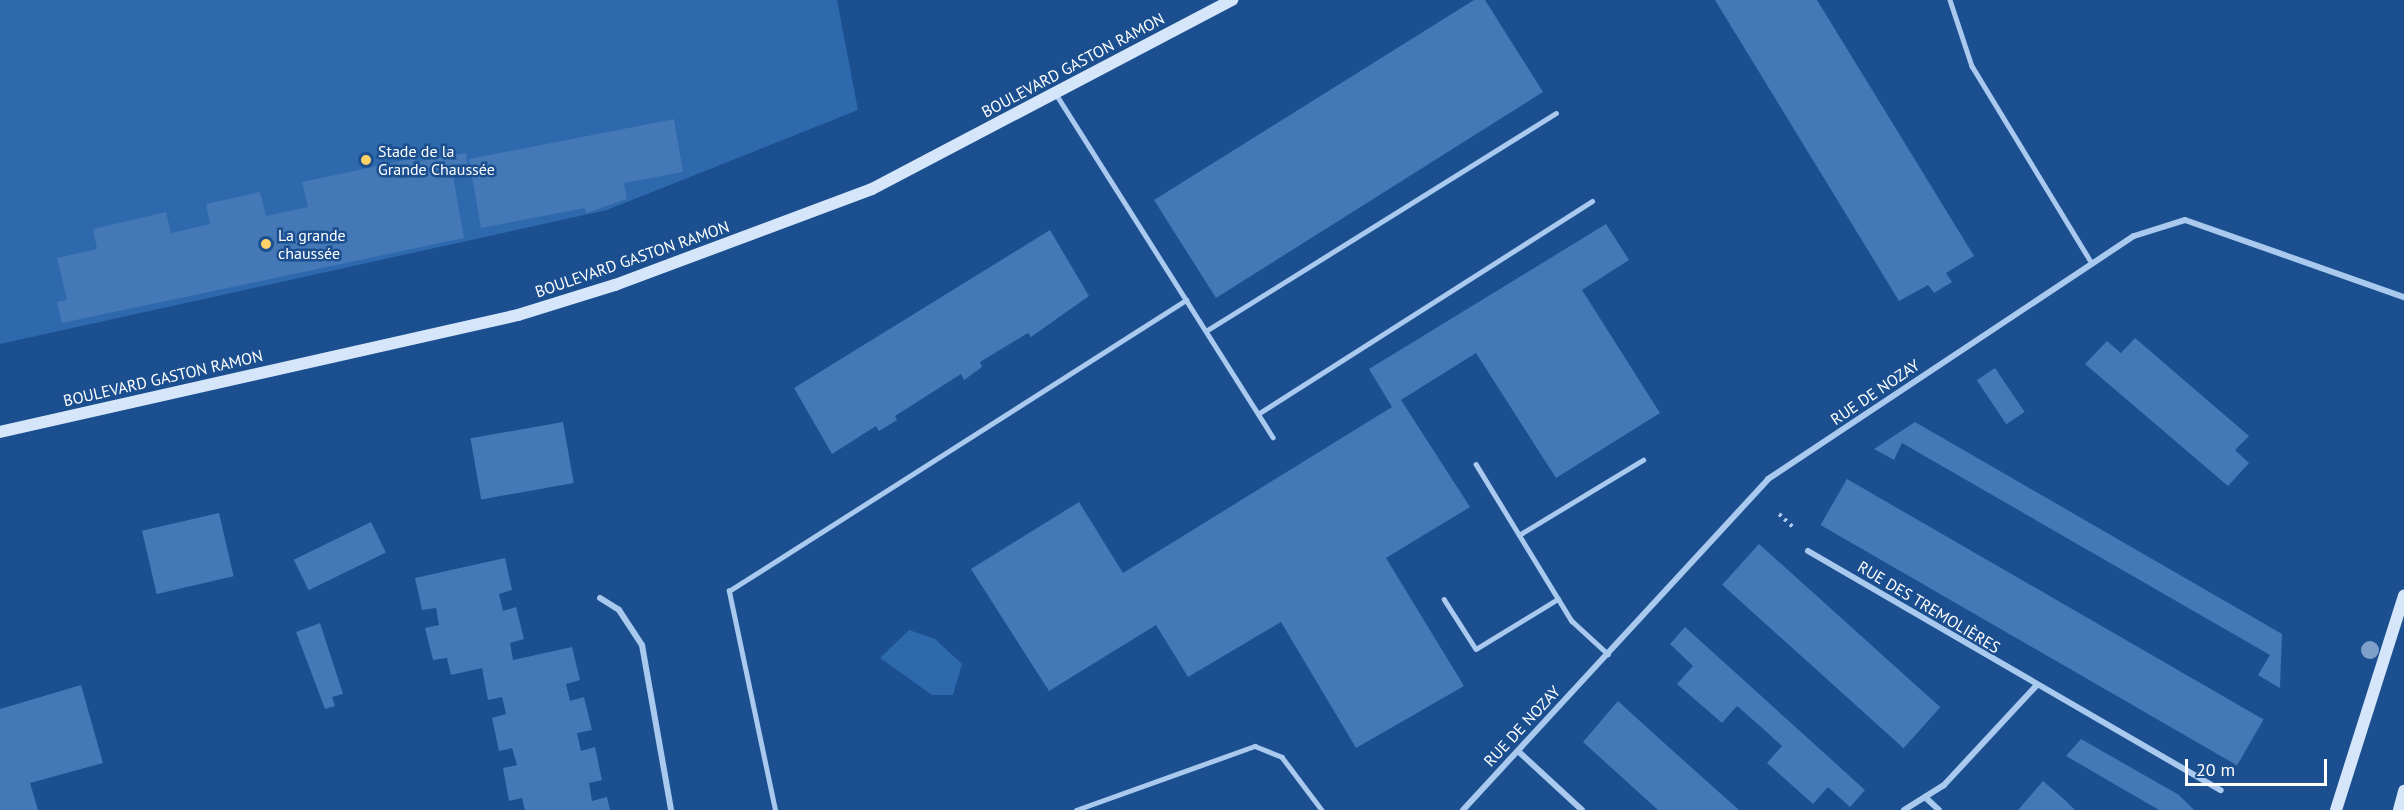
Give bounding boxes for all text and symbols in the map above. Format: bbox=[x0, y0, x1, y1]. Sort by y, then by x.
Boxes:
street label: BOULEVARD GASTON RAMON bbox=[978, 9, 1168, 121]
place label: Stade de la Grande Chaussée bbox=[378, 141, 495, 179]
marker: Stade de la Grande Chaussée bbox=[359, 153, 373, 167]
street label: BOULEVARD GASTON RAMON bbox=[532, 217, 732, 301]
place label: La grande chaussée bbox=[278, 225, 346, 263]
marker: La grande chaussée bbox=[259, 237, 273, 251]
street label: BOULEVARD GASTON RAMON bbox=[61, 346, 265, 410]
street label: RUE DE NOZAY bbox=[1827, 355, 1923, 429]
street label: RUE DES TREMOLIÈRES bbox=[1854, 557, 2004, 657]
street label: RUE DE NOZAY bbox=[1480, 682, 1564, 770]
scale bar bbox=[2188, 747, 2330, 785]
text: 20 m bbox=[2196, 758, 2235, 781]

